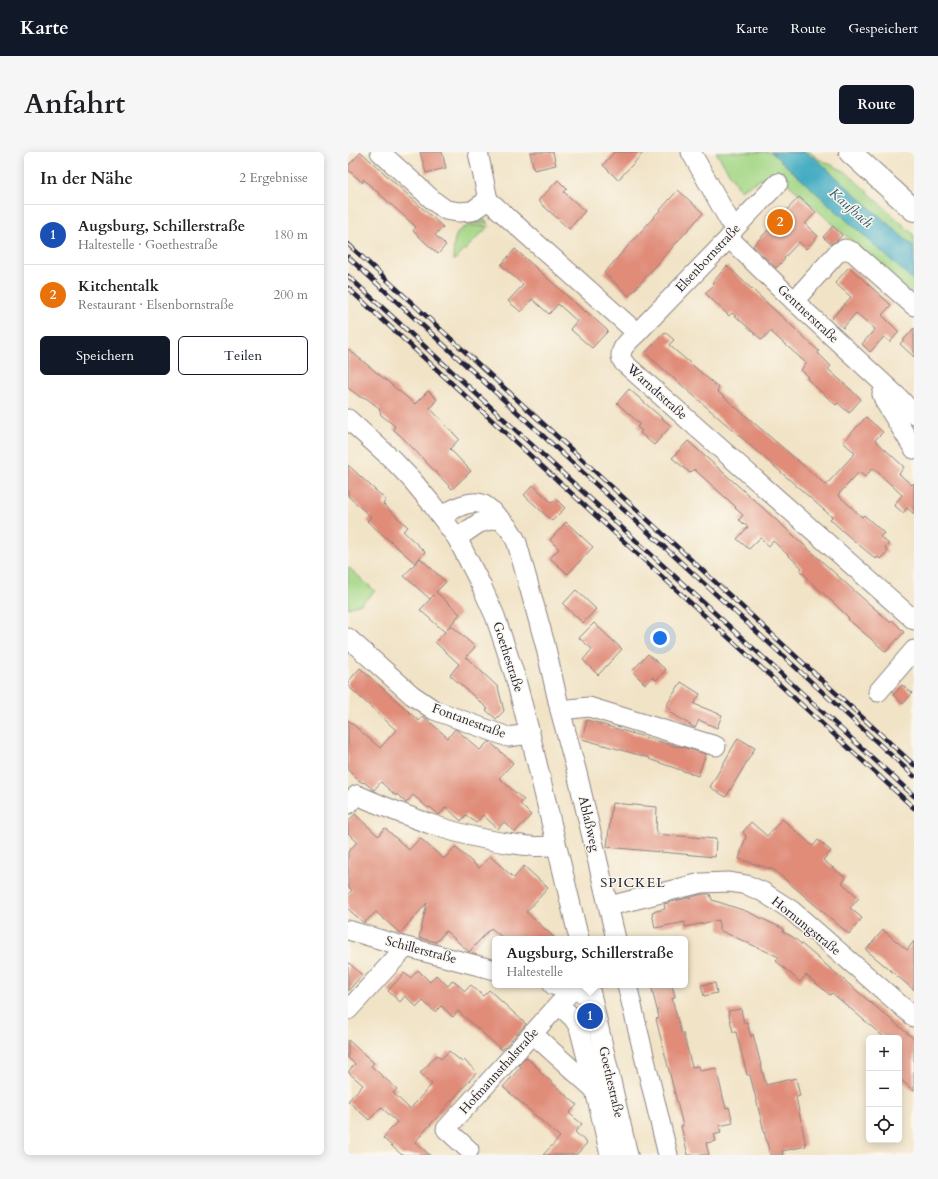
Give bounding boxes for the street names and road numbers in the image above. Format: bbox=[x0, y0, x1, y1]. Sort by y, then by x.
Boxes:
street label: Elsenbornstraße bbox=[672, 220, 745, 296]
street label: Gentnerstraße bbox=[773, 281, 843, 347]
street label: Warndtstraße bbox=[622, 359, 691, 424]
street label: Goethestraße bbox=[488, 620, 528, 695]
street label: Fontanestraße bbox=[430, 699, 508, 743]
street label: Ablaßweg bbox=[574, 794, 604, 854]
street label: Hornungstraße bbox=[768, 892, 844, 960]
street label: Schillerstraße bbox=[383, 932, 459, 968]
street label: Hofmannsthalstraße bbox=[455, 1024, 543, 1118]
street label: Goethestraße bbox=[594, 1044, 628, 1120]

